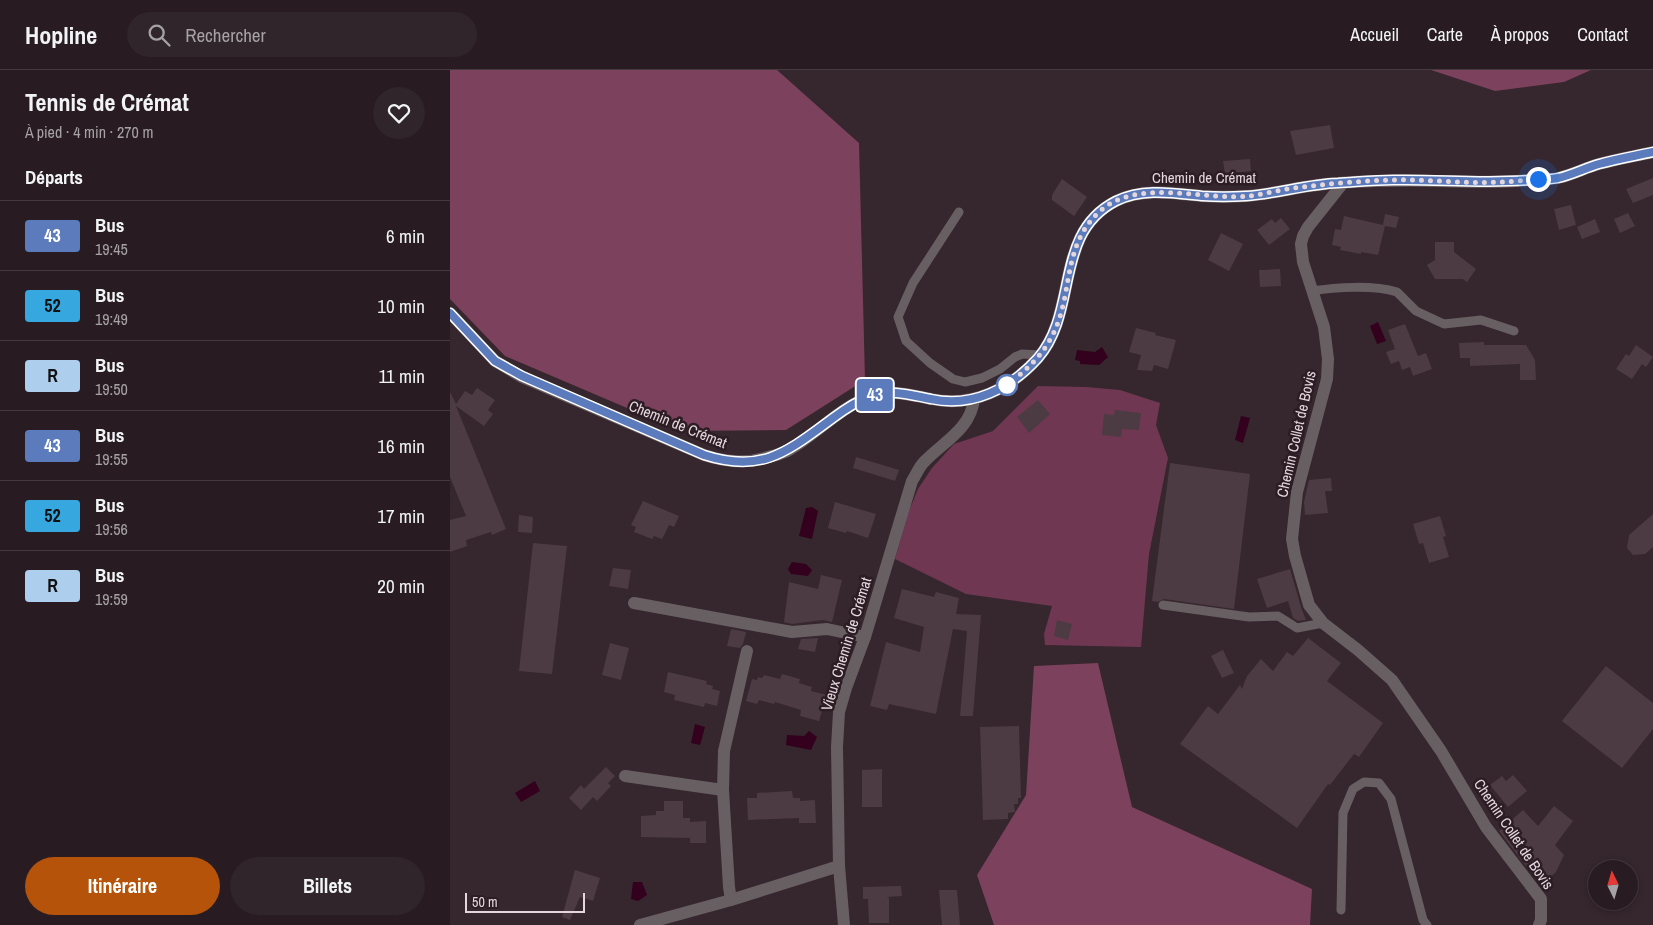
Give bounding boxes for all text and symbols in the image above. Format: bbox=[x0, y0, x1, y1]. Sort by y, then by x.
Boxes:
search box bbox=[127, 12, 477, 57]
text: Hopline bbox=[25, 19, 97, 51]
icon: search bbox=[145, 21, 173, 49]
text: Rechercher bbox=[185, 22, 266, 48]
text: Accueil bbox=[1350, 22, 1399, 47]
text: Carte bbox=[1427, 22, 1463, 47]
text: À propos bbox=[1491, 22, 1549, 47]
text: Contact bbox=[1577, 22, 1628, 47]
text: Tennis de Crémat bbox=[25, 86, 189, 118]
button: heart bbox=[373, 87, 425, 139]
text: À pied · 4 min · 270 m bbox=[25, 121, 153, 143]
text: Départs bbox=[25, 164, 83, 190]
street label: Chemin de Crémat bbox=[1152, 167, 1257, 188]
your location bbox=[1526, 167, 1551, 192]
text: Bus bbox=[95, 212, 124, 238]
text: 43 bbox=[44, 223, 61, 248]
text: 6 min bbox=[386, 223, 425, 249]
text: 19:45 bbox=[95, 238, 128, 260]
text: Bus bbox=[95, 282, 124, 308]
text: 52 bbox=[44, 293, 61, 318]
text: 10 min bbox=[377, 293, 425, 319]
text: 19:49 bbox=[95, 308, 128, 330]
text: Bus bbox=[95, 352, 124, 378]
text: R bbox=[47, 363, 58, 388]
text: 11 min bbox=[379, 363, 425, 389]
street label: Chemin Collet de Bovis bbox=[1271, 369, 1321, 499]
unlabelled marker bbox=[996, 374, 1018, 396]
text: 19:50 bbox=[95, 378, 128, 400]
line badge: 43 bbox=[852, 379, 898, 411]
text: 43 bbox=[867, 382, 883, 407]
street label: Chemin de Crémat bbox=[626, 395, 731, 453]
text: Bus bbox=[95, 422, 124, 448]
text: 43 bbox=[44, 433, 61, 458]
text: 16 min bbox=[377, 433, 425, 459]
text: 19:55 bbox=[95, 448, 128, 470]
text: Bus bbox=[95, 492, 124, 518]
text: 52 bbox=[44, 503, 61, 528]
text: 17 min bbox=[377, 503, 425, 529]
text: 19:56 bbox=[95, 518, 128, 540]
text: Bus bbox=[95, 562, 124, 588]
text: R bbox=[47, 573, 58, 598]
text: 20 min bbox=[377, 573, 425, 599]
street label: Vieux Chemin de Crémat bbox=[816, 574, 876, 713]
text: 19:59 bbox=[95, 588, 128, 610]
street label: Chemin Collet de Bovis bbox=[1469, 775, 1559, 893]
button: Itinéraire bbox=[25, 857, 220, 915]
button: Billets bbox=[230, 857, 425, 915]
north arrow bbox=[1588, 860, 1638, 910]
map controls bbox=[1588, 860, 1638, 910]
scale bar bbox=[465, 890, 585, 913]
text: 50 m bbox=[472, 893, 498, 911]

